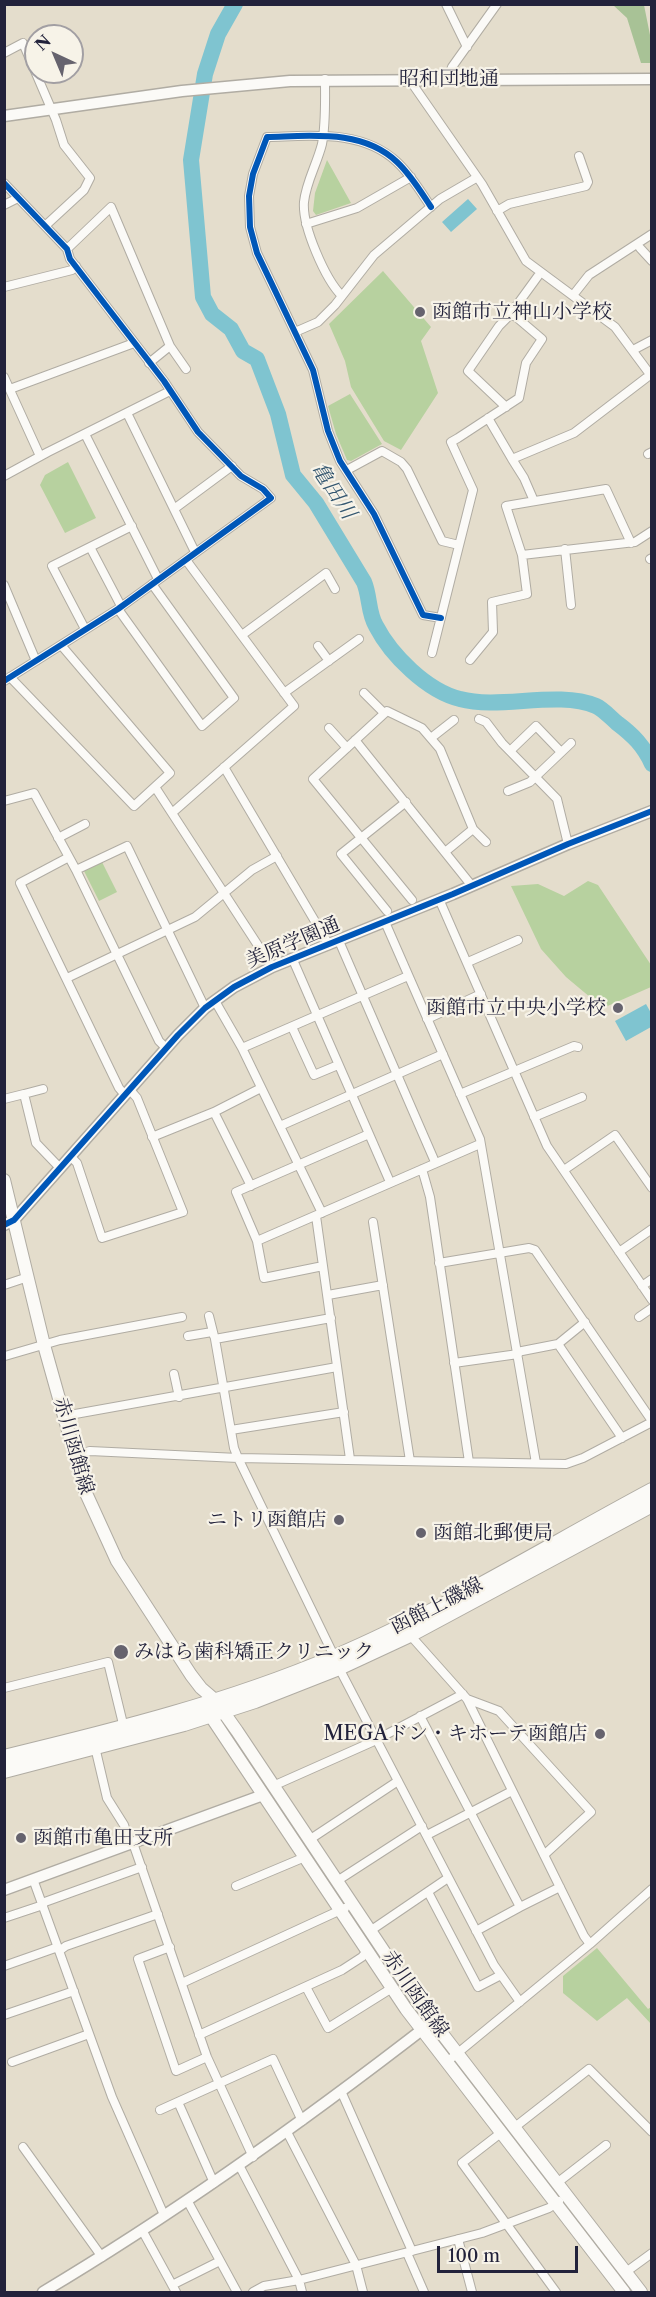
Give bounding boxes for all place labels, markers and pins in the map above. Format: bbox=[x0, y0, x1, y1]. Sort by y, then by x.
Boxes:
place label: 函館市立神山小学校 bbox=[432, 300, 612, 324]
marker: 函館市立神山小学校 bbox=[413, 305, 427, 319]
place label: 函館市立中央小学校 bbox=[426, 996, 606, 1020]
marker: 函館市立中央小学校 bbox=[611, 1001, 625, 1015]
place label: ニトリ函館店 bbox=[207, 1508, 327, 1532]
marker: ニトリ函館店 bbox=[332, 1513, 346, 1527]
place label: 函館北郵便局 bbox=[433, 1521, 553, 1545]
marker: 函館北郵便局 bbox=[414, 1526, 428, 1540]
place label: みはら歯科矯正クリニック bbox=[134, 1640, 374, 1664]
marker: みはら歯科矯正クリニック bbox=[112, 1643, 130, 1661]
place label: MEGAドン・キホーテ函館店 bbox=[323, 1722, 588, 1746]
marker: MEGAドン・キホーテ函館店 bbox=[593, 1727, 607, 1741]
place label: 函館市亀田支所 bbox=[33, 1826, 173, 1850]
marker: 函館市亀田支所 bbox=[14, 1831, 28, 1845]

